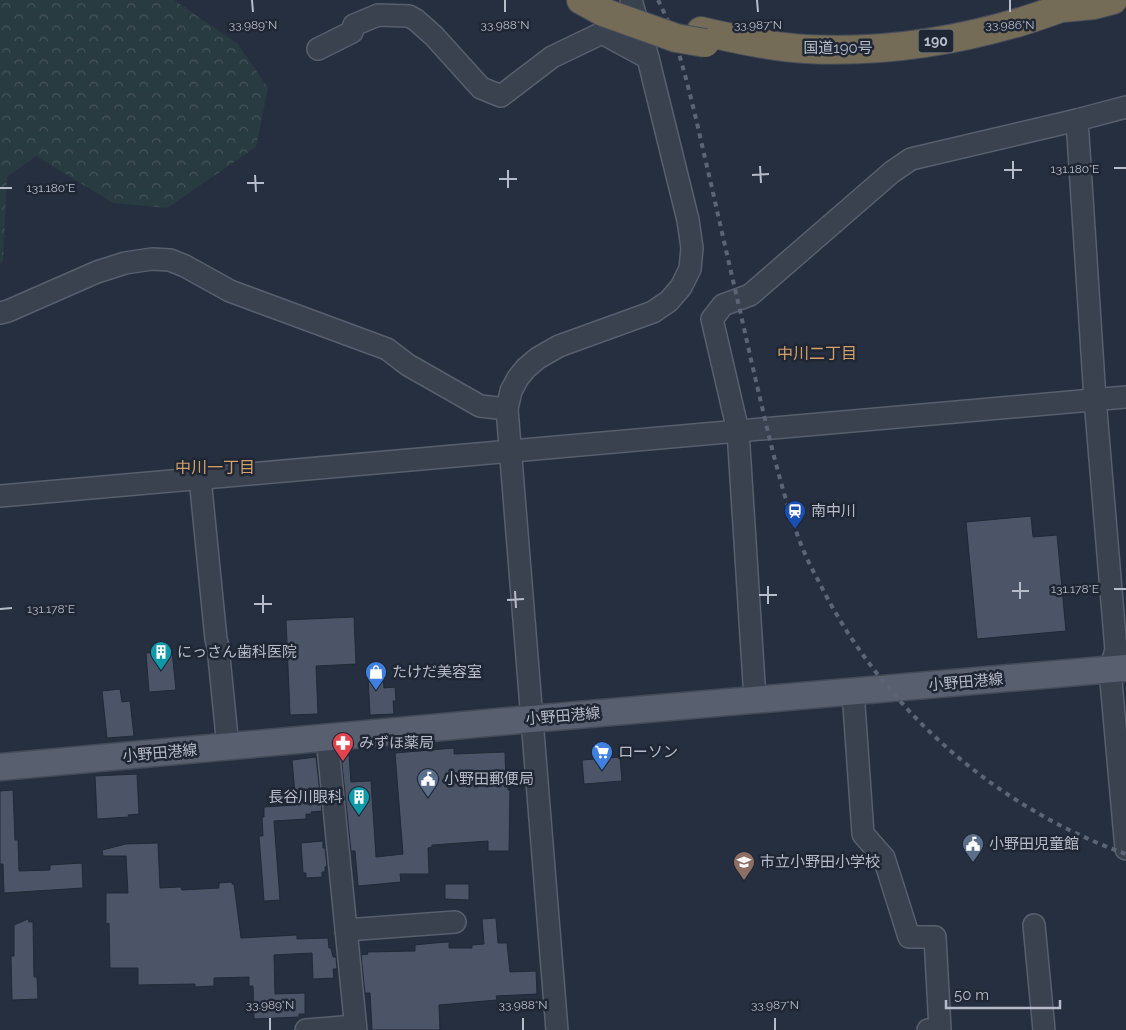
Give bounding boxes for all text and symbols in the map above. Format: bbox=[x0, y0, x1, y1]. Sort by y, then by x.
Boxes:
text: 33.989°N bbox=[229, 18, 277, 32]
text: 33.988°N bbox=[481, 18, 529, 32]
text: 33.987°N bbox=[734, 18, 782, 32]
text: 33.986°N bbox=[986, 18, 1034, 32]
road number: 190 bbox=[918, 29, 954, 52]
street label: 国道190号 bbox=[803, 39, 873, 57]
text: 131.180°E bbox=[1051, 162, 1099, 176]
text: 131.180°E bbox=[27, 181, 75, 195]
district label: 中川二丁目 bbox=[777, 344, 857, 363]
district label: 中川一丁目 bbox=[175, 458, 255, 477]
station icon: 南中川 bbox=[783, 499, 807, 530]
place label: 南中川 bbox=[811, 502, 856, 520]
text: 131.178°E bbox=[1051, 582, 1099, 596]
text: 131.178°E bbox=[27, 602, 75, 616]
building icon: にっさん歯科医院 bbox=[149, 640, 173, 671]
place label: にっさん歯科医院 bbox=[177, 643, 297, 661]
shop icon: たけだ美容室 bbox=[364, 660, 388, 691]
place label: たけだ美容室 bbox=[392, 663, 482, 681]
street label: 小野田港線 bbox=[928, 670, 1004, 694]
street label: 小野田港線 bbox=[525, 704, 601, 728]
pharmacy icon: みずほ薬局 bbox=[331, 731, 355, 762]
place label: みずほ薬局 bbox=[359, 734, 434, 752]
supermarket icon: ローソン bbox=[590, 740, 614, 771]
street label: 小野田港線 bbox=[122, 741, 198, 765]
place label: ローソン bbox=[618, 743, 678, 761]
public building icon: 小野田郵便局 bbox=[416, 767, 440, 798]
place label: 小野田郵便局 bbox=[444, 770, 534, 788]
building icon: 長谷川眼科 bbox=[347, 785, 371, 816]
place label: 長谷川眼科 bbox=[268, 788, 343, 806]
public building icon: 小野田児童館 bbox=[961, 832, 985, 863]
place label: 小野田児童館 bbox=[989, 835, 1079, 853]
school or university icon: 市立小野田小学校 bbox=[732, 850, 756, 881]
place label: 市立小野田小学校 bbox=[760, 853, 880, 871]
scale bar bbox=[946, 978, 1060, 1010]
text: 50 m bbox=[954, 986, 989, 1004]
text: 33.989°N bbox=[246, 998, 294, 1012]
text: 33.988°N bbox=[499, 998, 547, 1012]
text: 33.987°N bbox=[751, 998, 799, 1012]

